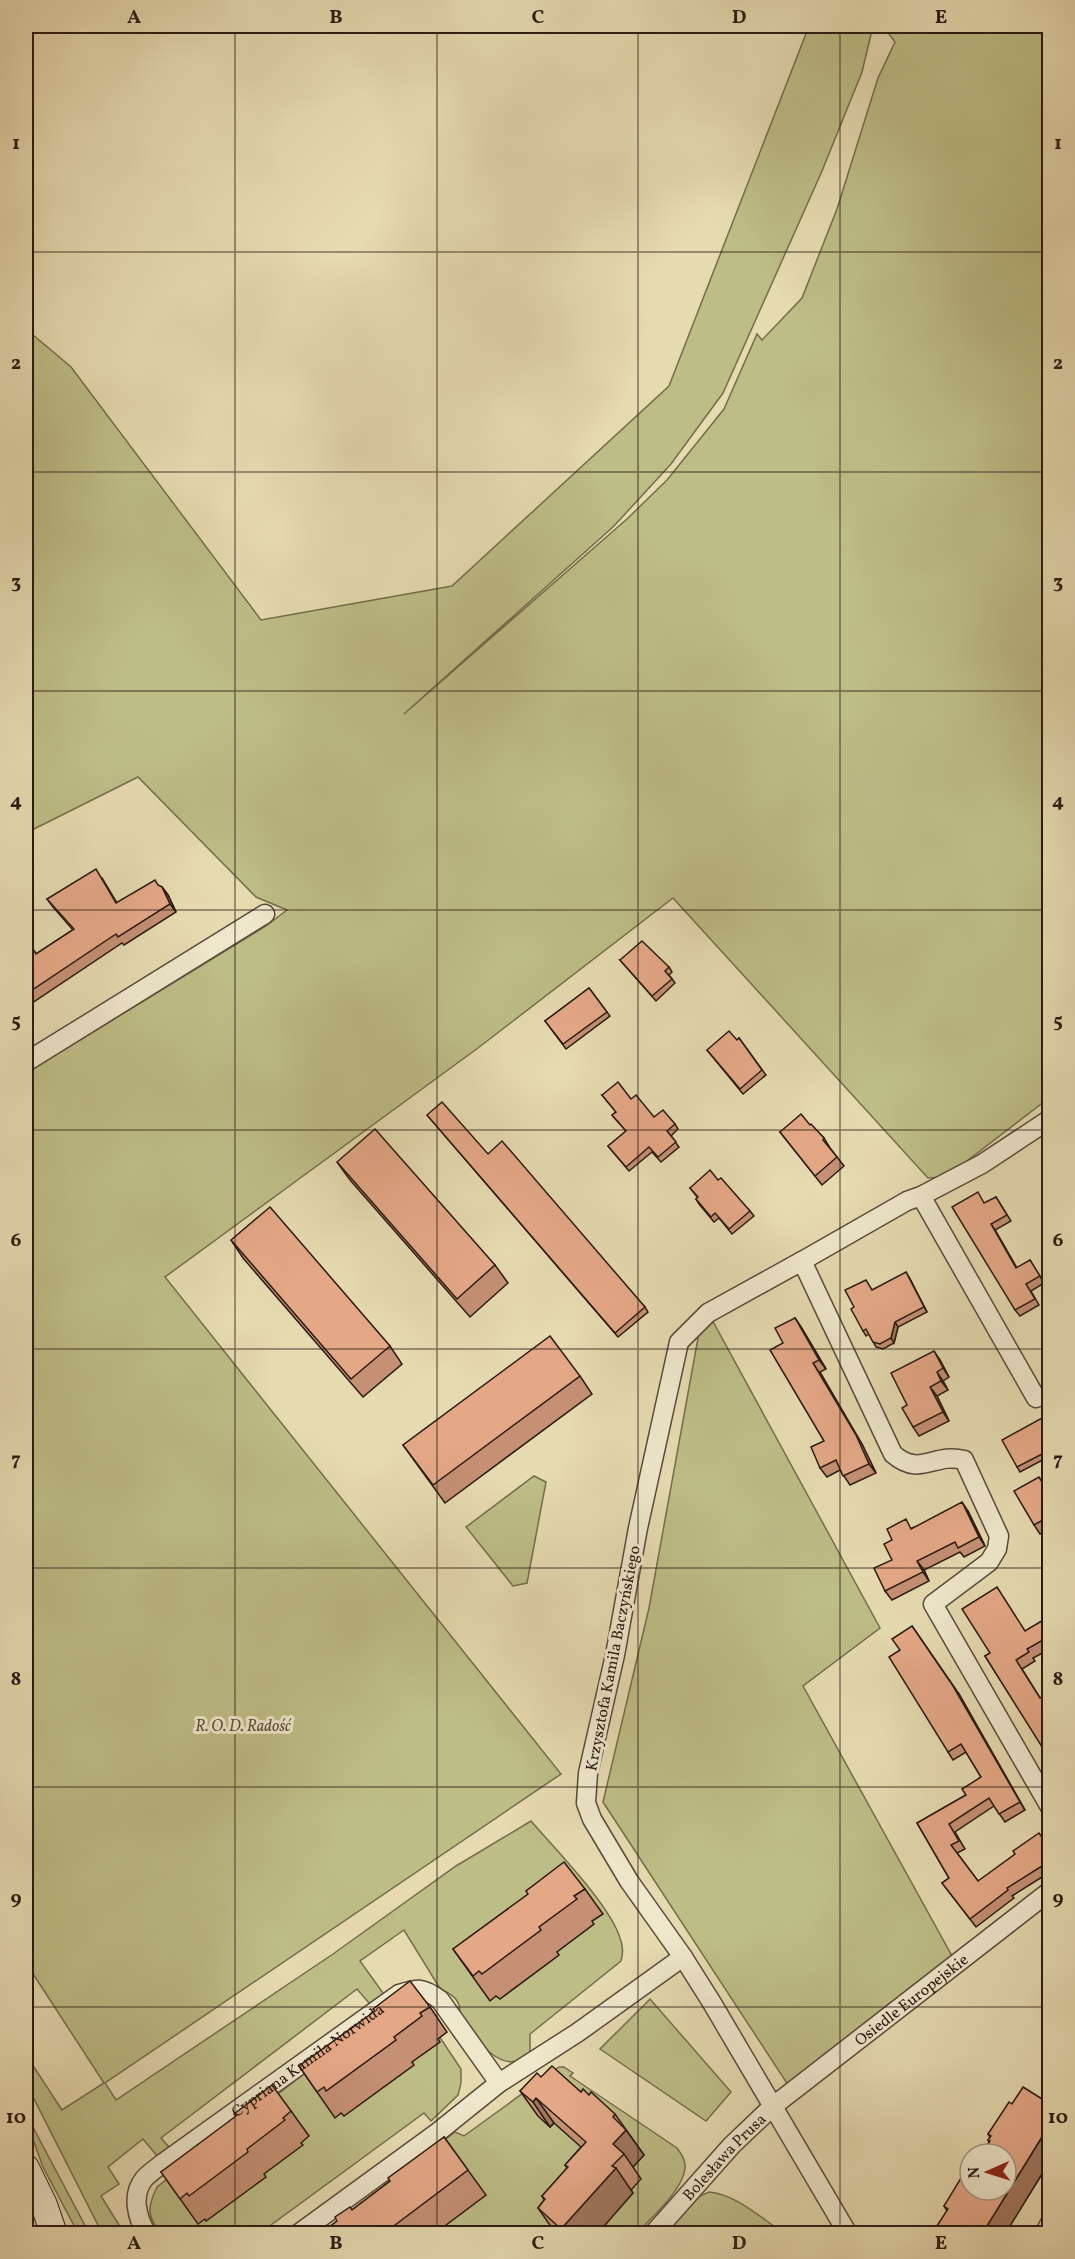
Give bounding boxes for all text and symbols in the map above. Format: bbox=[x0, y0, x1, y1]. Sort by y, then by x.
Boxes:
text: A bbox=[127, 4, 141, 32]
text: B bbox=[329, 4, 343, 32]
text: C bbox=[532, 4, 545, 32]
text: D bbox=[732, 4, 746, 32]
text: E bbox=[935, 4, 947, 32]
text: 1 bbox=[12, 130, 20, 158]
text: 1 bbox=[1054, 130, 1062, 158]
text: 2 bbox=[11, 350, 21, 378]
text: 2 bbox=[1053, 350, 1063, 378]
text: 3 bbox=[11, 569, 21, 597]
text: 3 bbox=[1053, 569, 1063, 597]
text: 4 bbox=[10, 788, 22, 816]
text: 4 bbox=[1052, 788, 1064, 816]
text: 5 bbox=[11, 1008, 21, 1036]
text: 5 bbox=[1053, 1008, 1063, 1036]
text: 6 bbox=[11, 1227, 22, 1255]
text: 6 bbox=[1053, 1227, 1064, 1255]
text: 7 bbox=[11, 1446, 21, 1474]
text: 7 bbox=[1053, 1446, 1063, 1474]
street label: Krzysztofa Kamila Baczyńskiego bbox=[581, 1544, 647, 1773]
text: 8 bbox=[11, 1666, 21, 1694]
text: 8 bbox=[1053, 1666, 1063, 1694]
park label: R. O. D. Radość bbox=[195, 1716, 292, 1738]
text: 9 bbox=[10, 1885, 22, 1913]
text: 9 bbox=[1052, 1885, 1064, 1913]
street label: Osiedle Europejskie bbox=[851, 1949, 974, 2052]
street label: Cypriana Kamila Norwida bbox=[228, 1999, 389, 2124]
text: 10 bbox=[6, 2104, 26, 2132]
text: 10 bbox=[1048, 2104, 1068, 2132]
street label: Bolesława Prusa bbox=[678, 2109, 772, 2206]
north arrow bbox=[958, 2142, 1018, 2202]
text: N bbox=[964, 2166, 986, 2179]
text: A bbox=[127, 2230, 141, 2258]
text: B bbox=[329, 2230, 343, 2258]
text: C bbox=[532, 2230, 545, 2258]
text: D bbox=[732, 2230, 746, 2258]
text: E bbox=[935, 2230, 947, 2258]

